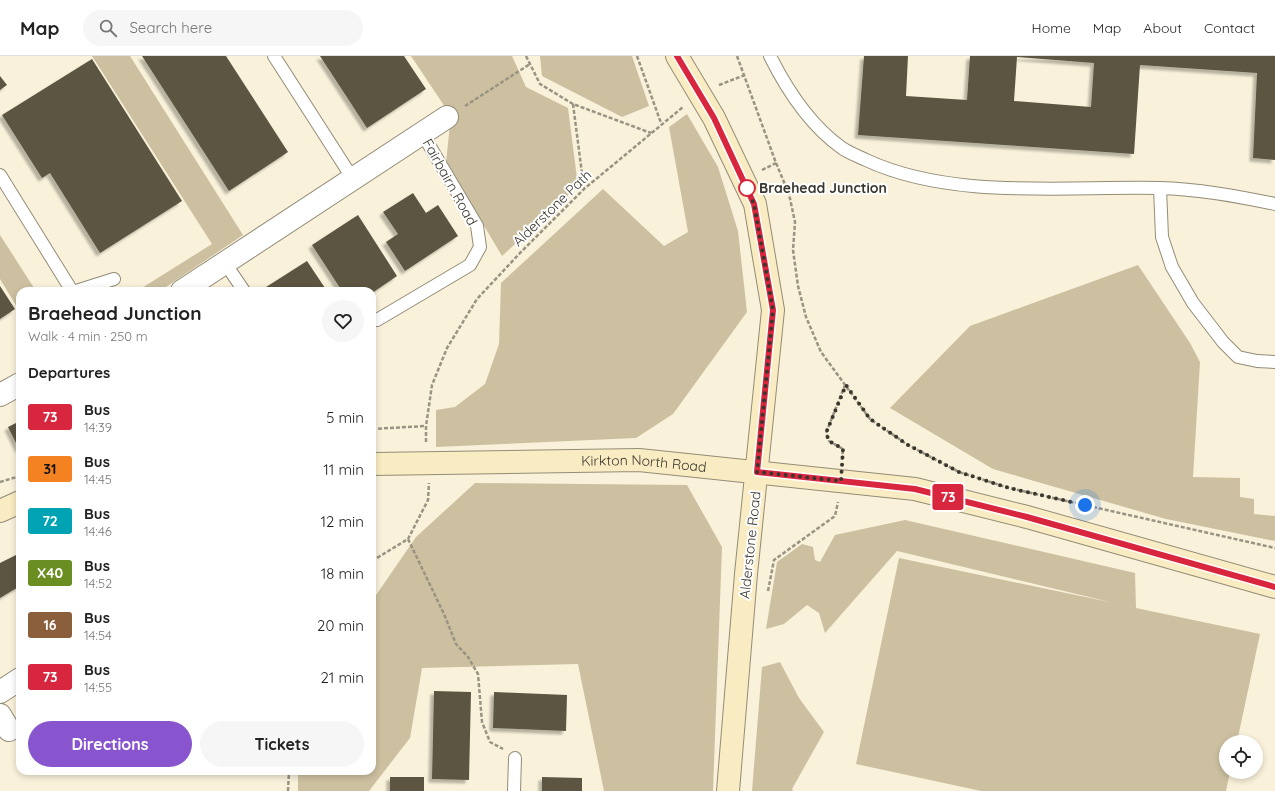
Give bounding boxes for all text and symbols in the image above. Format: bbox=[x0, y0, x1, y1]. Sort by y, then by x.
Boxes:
search box bbox=[83, 10, 363, 46]
text: Map bbox=[20, 16, 59, 40]
icon: search bbox=[97, 17, 119, 39]
text: Search here bbox=[129, 18, 212, 37]
text: Home bbox=[1032, 19, 1071, 37]
text: Map bbox=[1093, 19, 1121, 37]
text: About bbox=[1143, 19, 1182, 37]
text: Contact bbox=[1204, 19, 1255, 37]
street label: Fairbairn Road bbox=[419, 135, 481, 229]
street label: Alderstone Path bbox=[509, 166, 595, 250]
marker: Braehead Junction bbox=[738, 179, 756, 197]
place label: Braehead Junction bbox=[759, 179, 887, 197]
button: heart bbox=[322, 300, 364, 342]
text: Braehead Junction bbox=[28, 301, 202, 325]
text: Walk · 4 min · 250 m bbox=[28, 328, 148, 344]
text: Departures bbox=[28, 363, 110, 382]
text: Bus bbox=[84, 400, 110, 419]
text: 73 bbox=[42, 408, 58, 426]
text: 5 min bbox=[326, 408, 364, 427]
text: 14:39 bbox=[84, 419, 112, 435]
street label: Kirkton North Road bbox=[581, 451, 707, 476]
text: Bus bbox=[84, 452, 110, 471]
text: 31 bbox=[44, 460, 56, 478]
text: 11 min bbox=[323, 460, 364, 479]
text: 14:45 bbox=[84, 471, 112, 487]
line badge: 73 bbox=[930, 484, 966, 510]
text: 73 bbox=[940, 488, 956, 506]
street label: Alderstone Road bbox=[735, 490, 765, 600]
your location bbox=[1075, 495, 1095, 515]
text: Bus bbox=[84, 504, 110, 523]
text: 72 bbox=[42, 512, 58, 530]
text: 12 min bbox=[320, 512, 364, 531]
text: 14:46 bbox=[84, 523, 112, 539]
text: Bus bbox=[84, 556, 110, 575]
text: X40 bbox=[37, 564, 63, 582]
text: 18 min bbox=[321, 564, 364, 583]
text: 14:52 bbox=[84, 575, 112, 591]
text: Bus bbox=[84, 608, 110, 627]
text: 16 bbox=[43, 616, 57, 634]
text: 20 min bbox=[317, 616, 364, 635]
text: 14:54 bbox=[84, 627, 112, 643]
text: Bus bbox=[84, 660, 110, 679]
text: 73 bbox=[42, 668, 58, 686]
text: 21 min bbox=[320, 668, 364, 687]
text: 14:55 bbox=[84, 679, 112, 695]
button: Directions bbox=[28, 721, 192, 767]
button: Tickets bbox=[200, 721, 364, 767]
map controls bbox=[1219, 735, 1263, 779]
button: locate bbox=[1219, 735, 1263, 779]

